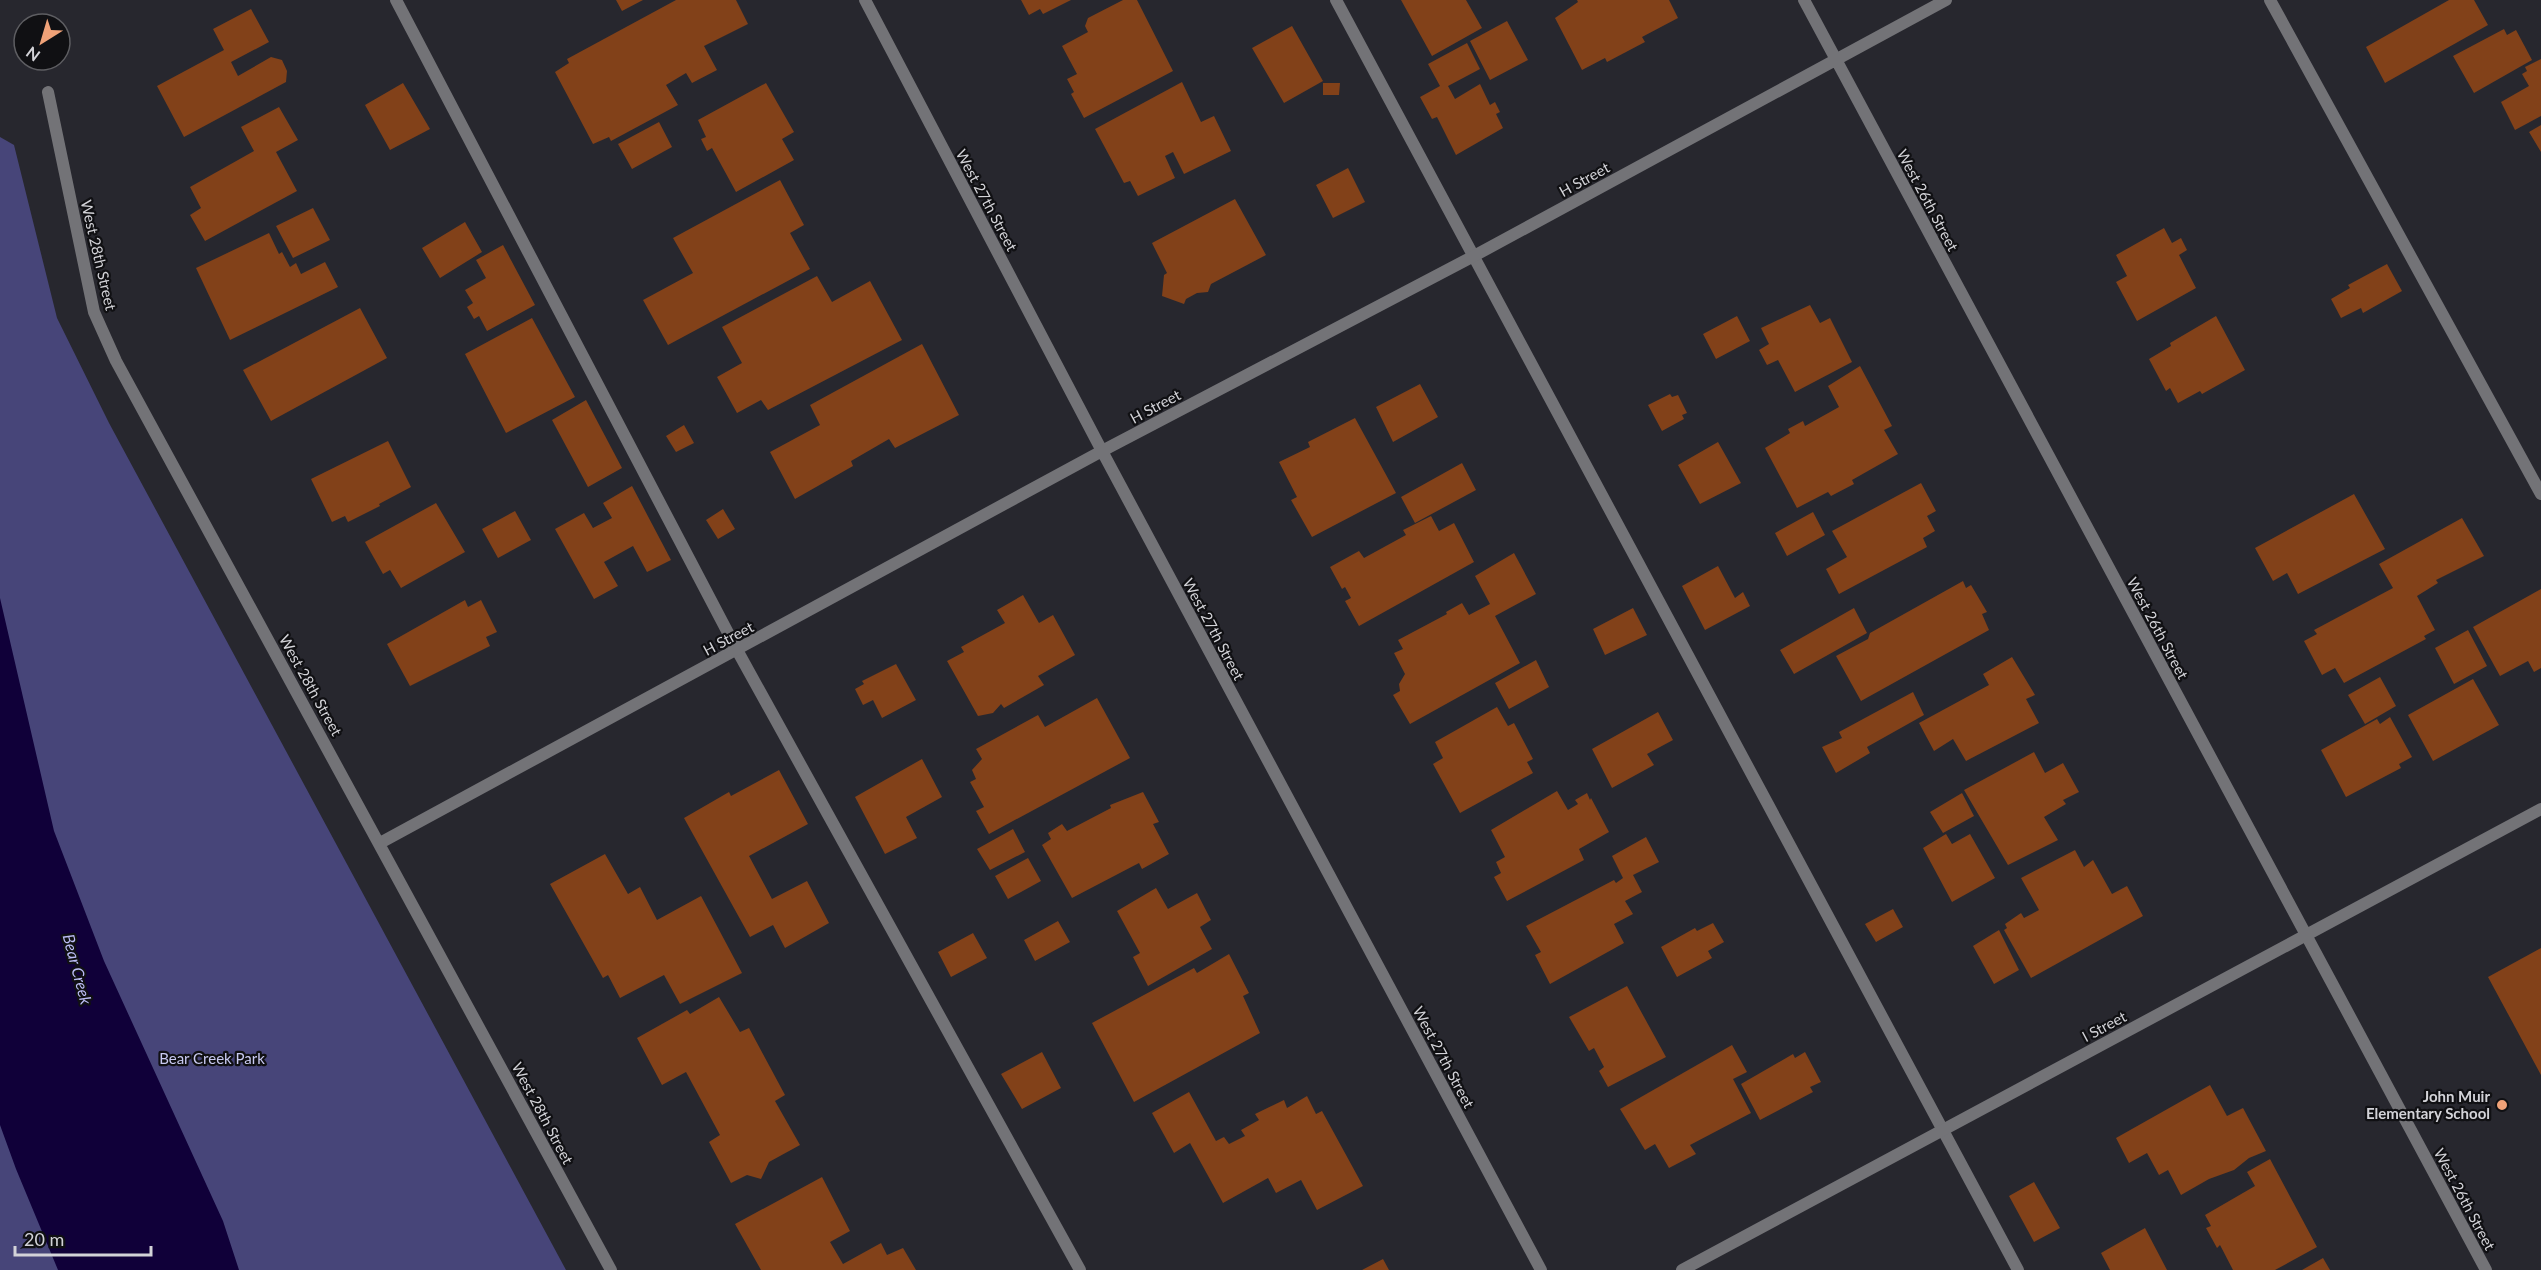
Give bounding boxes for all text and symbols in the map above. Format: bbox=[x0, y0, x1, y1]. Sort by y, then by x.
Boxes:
north arrow bbox=[12, 12, 72, 72]
text: N bbox=[22, 43, 43, 66]
street label: West 27th Street bbox=[953, 146, 1022, 255]
street label: West 26th Street bbox=[1894, 146, 1963, 255]
street label: H Street bbox=[1556, 158, 1613, 200]
street label: West 28th Street bbox=[78, 198, 121, 313]
street label: H Street bbox=[1127, 385, 1184, 427]
street label: West 26th Street bbox=[2124, 574, 2193, 683]
street label: West 27th Street bbox=[1180, 575, 1249, 684]
street label: H Street bbox=[700, 617, 757, 659]
street label: West 28th Street bbox=[276, 631, 347, 739]
water label: Bear Creek bbox=[59, 932, 97, 1007]
street label: West 27th Street bbox=[1410, 1003, 1479, 1112]
street label: I Street bbox=[2079, 1007, 2130, 1045]
park label: Bear Creek Park bbox=[159, 1049, 265, 1067]
street label: West 28th Street bbox=[509, 1059, 578, 1168]
place label: John Muir Elementary School bbox=[2366, 1087, 2490, 1122]
marker: John Muir Elementary School bbox=[2495, 1098, 2509, 1112]
street label: West 26th Street bbox=[2431, 1145, 2500, 1254]
scale bar bbox=[15, 1219, 152, 1257]
text: 20 m bbox=[24, 1228, 64, 1250]

